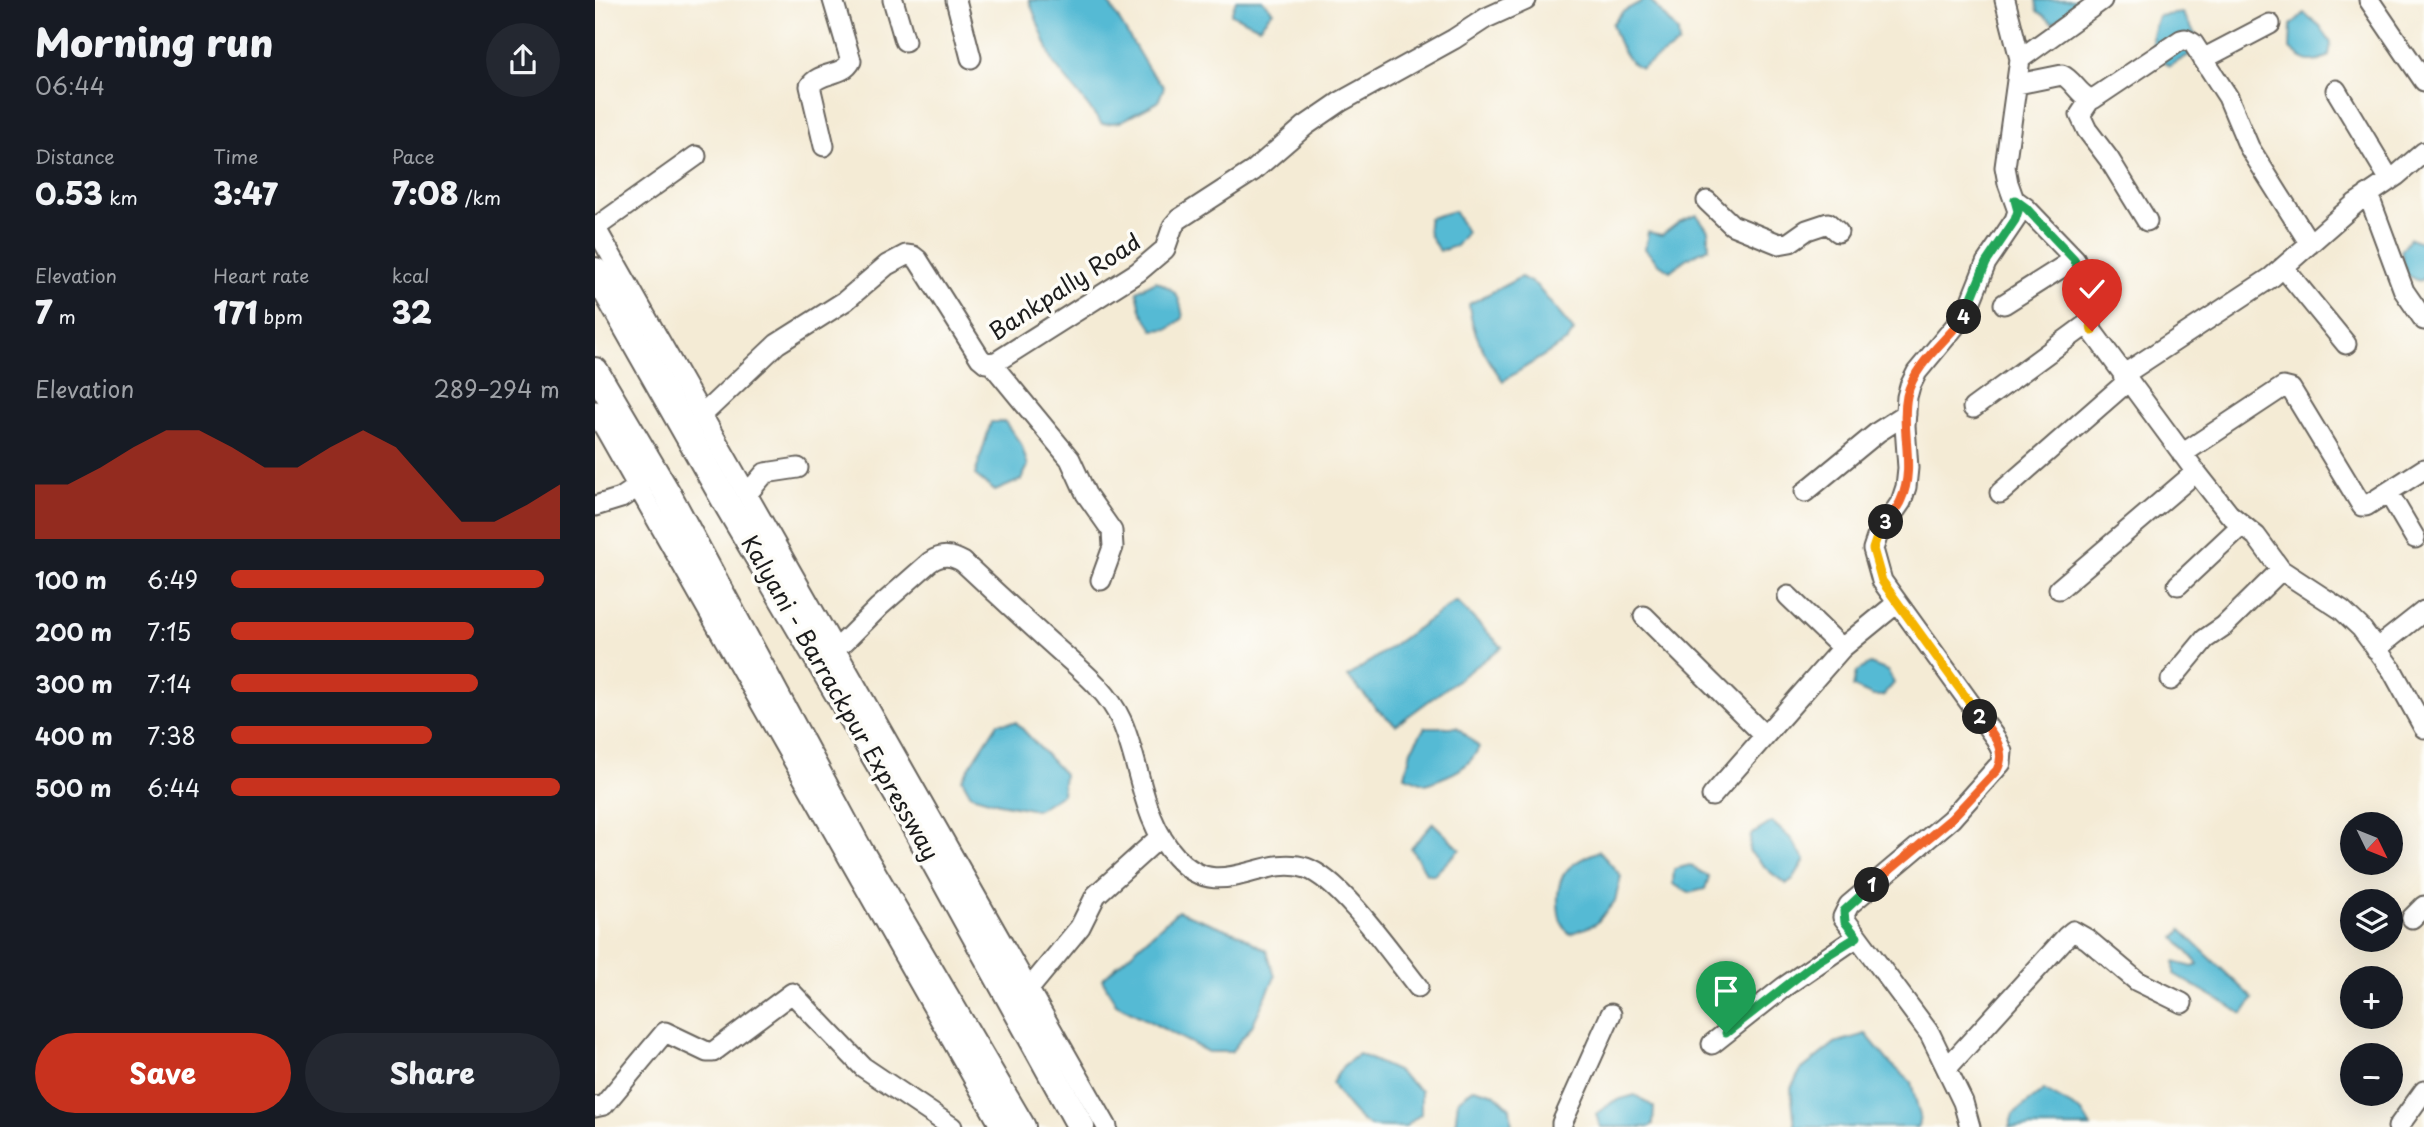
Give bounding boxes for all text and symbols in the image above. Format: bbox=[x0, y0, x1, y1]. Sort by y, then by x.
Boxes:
text: Morning run bbox=[35, 13, 273, 70]
button: share bbox=[486, 23, 560, 97]
text: 06:44 bbox=[35, 68, 105, 103]
text: Distance bbox=[35, 142, 115, 170]
text: Time bbox=[213, 142, 258, 170]
text: Pace bbox=[392, 142, 435, 170]
text: 0.53 bbox=[35, 170, 103, 215]
text: 3:47 bbox=[213, 170, 278, 215]
text: 7:08 bbox=[392, 170, 458, 215]
text: km bbox=[103, 183, 138, 211]
text: /km bbox=[458, 183, 501, 211]
street label: Bankpally Road bbox=[981, 223, 1147, 348]
pin bbox=[2062, 259, 2122, 331]
text: Elevation bbox=[35, 261, 117, 289]
text: Heart rate bbox=[213, 261, 309, 289]
text: kcal bbox=[392, 261, 430, 289]
icon: check bbox=[2073, 270, 2111, 308]
text: 7 bbox=[35, 289, 52, 334]
text: 171 bbox=[213, 289, 257, 334]
text: 32 bbox=[392, 289, 432, 334]
pin: 4 bbox=[1947, 300, 1981, 334]
text: m bbox=[52, 302, 76, 330]
text: bpm bbox=[257, 302, 303, 330]
text: 4 bbox=[1957, 302, 1970, 330]
text: Elevation bbox=[35, 371, 134, 406]
text: 289–294 m bbox=[434, 371, 560, 406]
pin: 3 bbox=[1869, 504, 1903, 540]
text: 3 bbox=[1879, 507, 1892, 535]
street label: Kalyani - Barrackpur Expressway bbox=[734, 528, 949, 866]
text: 100 m bbox=[35, 562, 107, 597]
text: 6:49 bbox=[147, 562, 198, 597]
text: 200 m bbox=[35, 614, 112, 649]
text: 7:15 bbox=[147, 614, 191, 649]
text: 300 m bbox=[35, 666, 113, 701]
text: 7:14 bbox=[147, 666, 192, 701]
pin: 2 bbox=[1963, 700, 1997, 734]
text: 2 bbox=[1973, 702, 1986, 730]
text: 400 m bbox=[35, 718, 113, 753]
text: 7:38 bbox=[147, 718, 196, 753]
text: 500 m bbox=[35, 770, 112, 805]
text: 6:44 bbox=[147, 770, 200, 805]
north arrow bbox=[2340, 812, 2403, 875]
map controls bbox=[2340, 812, 2403, 1106]
pin: 1 bbox=[1855, 868, 1889, 903]
text: 1 bbox=[1867, 870, 1876, 898]
button: layers bbox=[2340, 889, 2403, 952]
pin bbox=[1696, 961, 1756, 1033]
button: + bbox=[2340, 966, 2403, 1029]
icon: arrive bbox=[1707, 972, 1745, 1010]
button: Save bbox=[35, 1033, 291, 1113]
button: Share bbox=[305, 1033, 560, 1113]
button: − bbox=[2340, 1043, 2403, 1106]

